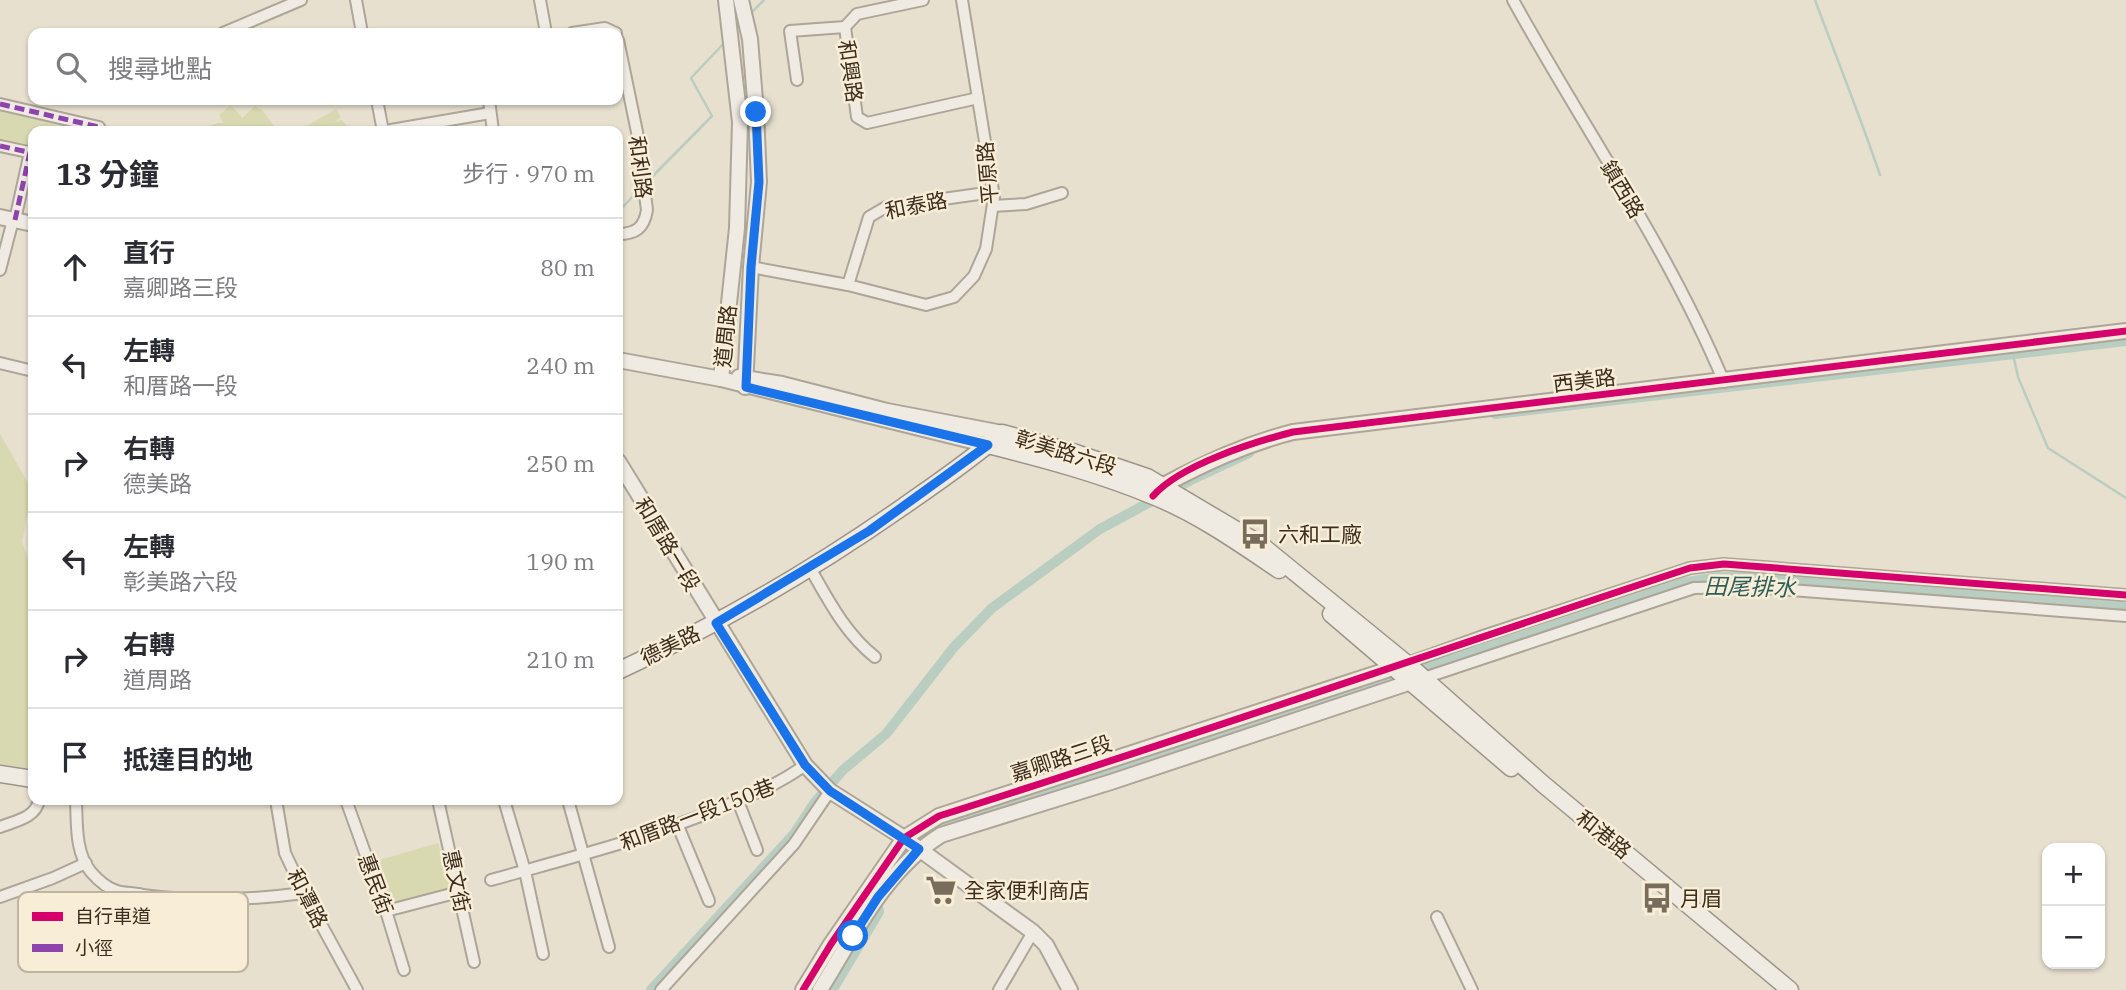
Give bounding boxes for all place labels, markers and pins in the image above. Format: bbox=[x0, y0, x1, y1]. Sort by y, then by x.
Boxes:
bus stop icon: 六和工廠 bbox=[1238, 517, 1272, 551]
place label: 六和工廠 bbox=[1278, 520, 1362, 548]
supermarket icon: 全家便利商店 bbox=[924, 873, 958, 907]
place label: 全家便利商店 bbox=[964, 876, 1090, 904]
bus stop icon: 月眉 bbox=[1640, 881, 1674, 915]
place label: 月眉 bbox=[1680, 884, 1722, 912]

